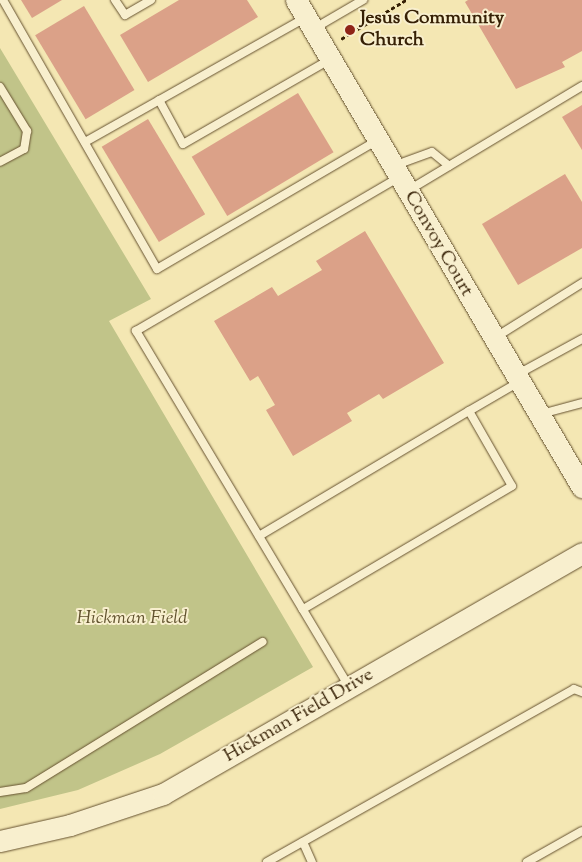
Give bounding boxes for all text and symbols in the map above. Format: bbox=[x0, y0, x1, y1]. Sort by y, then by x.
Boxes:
place label: Jesus Community Church bbox=[360, 8, 504, 52]
marker: Jesus Community Church bbox=[344, 24, 356, 36]
street label: Convoy Court bbox=[399, 187, 477, 301]
park label: Hickman Field bbox=[76, 608, 188, 630]
street label: Hickman Field Drive bbox=[220, 664, 378, 768]

